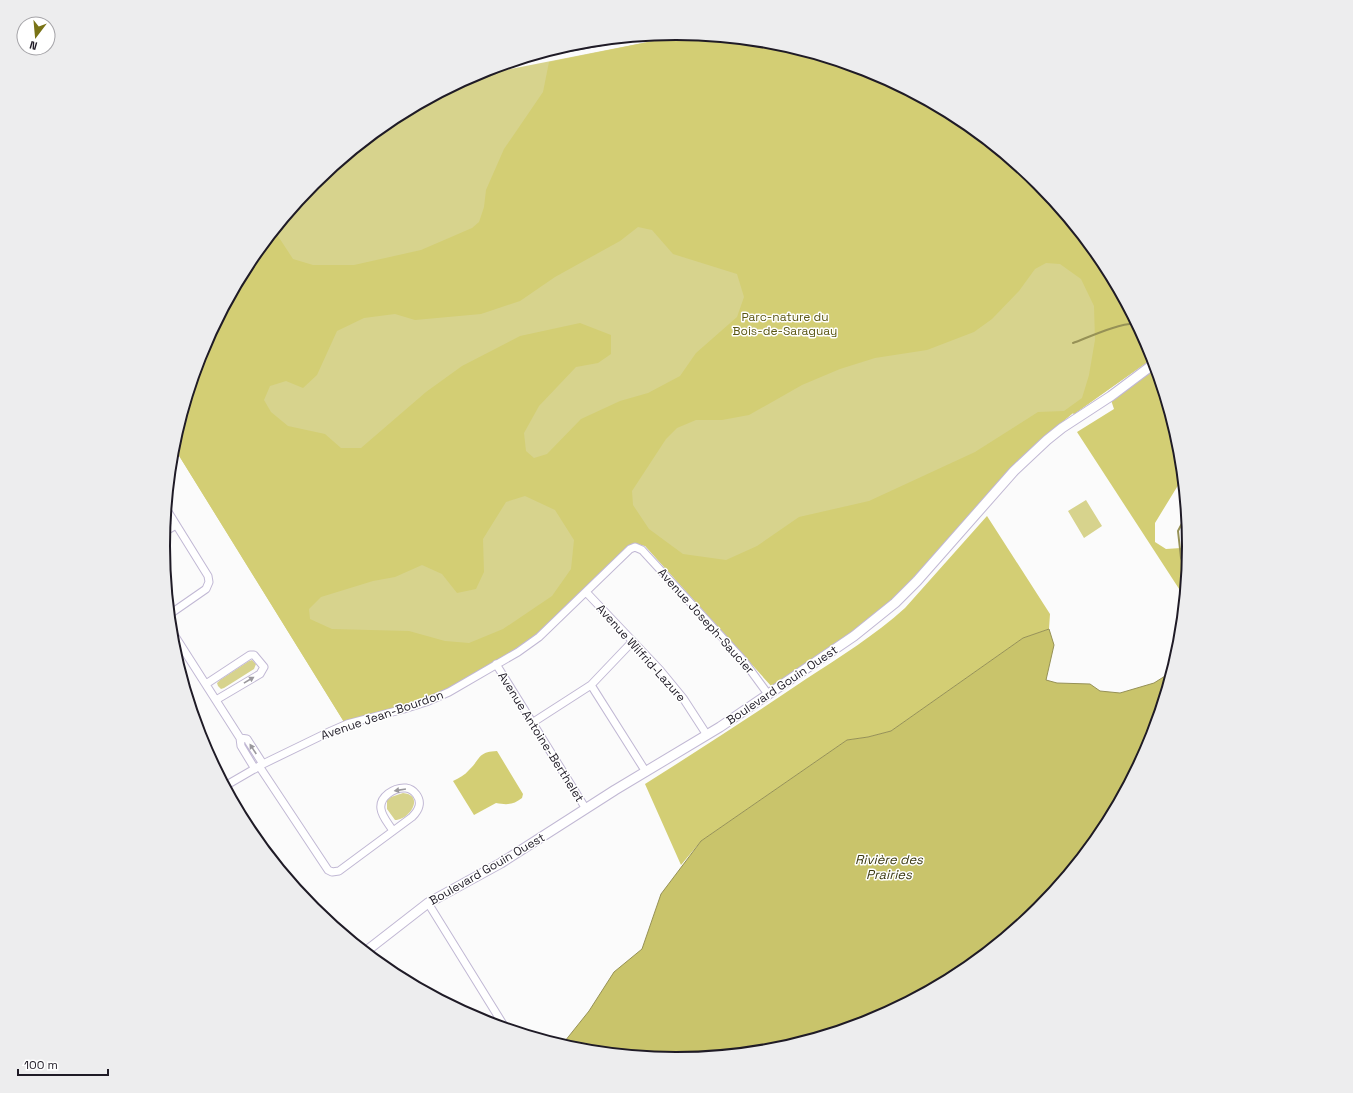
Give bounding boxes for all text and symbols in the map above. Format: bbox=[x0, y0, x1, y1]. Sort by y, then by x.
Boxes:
north arrow bbox=[16, 16, 56, 56]
text: N bbox=[28, 38, 39, 53]
park label: Parc-nature du Bois-de-Saraguay bbox=[733, 309, 837, 339]
street label: Avenue Joseph-Saucier bbox=[654, 565, 758, 678]
street label: Avenue Wilfrid-Lazure bbox=[593, 601, 689, 705]
street label: Boulevard Gouin Ouest bbox=[723, 642, 841, 728]
street label: Avenue Antoine-Berthelet bbox=[494, 669, 588, 805]
one-way arrow bbox=[243, 677, 255, 684]
street label: Avenue Jean-Bourdon bbox=[319, 687, 445, 743]
one-way arrow bbox=[249, 744, 257, 754]
one-way arrow bbox=[394, 787, 406, 793]
street label: Boulevard Gouin Ouest bbox=[426, 829, 548, 909]
water label: Rivière des Prairies bbox=[855, 851, 924, 883]
scale bar bbox=[18, 1051, 108, 1077]
text: 100 m bbox=[24, 1057, 58, 1073]

